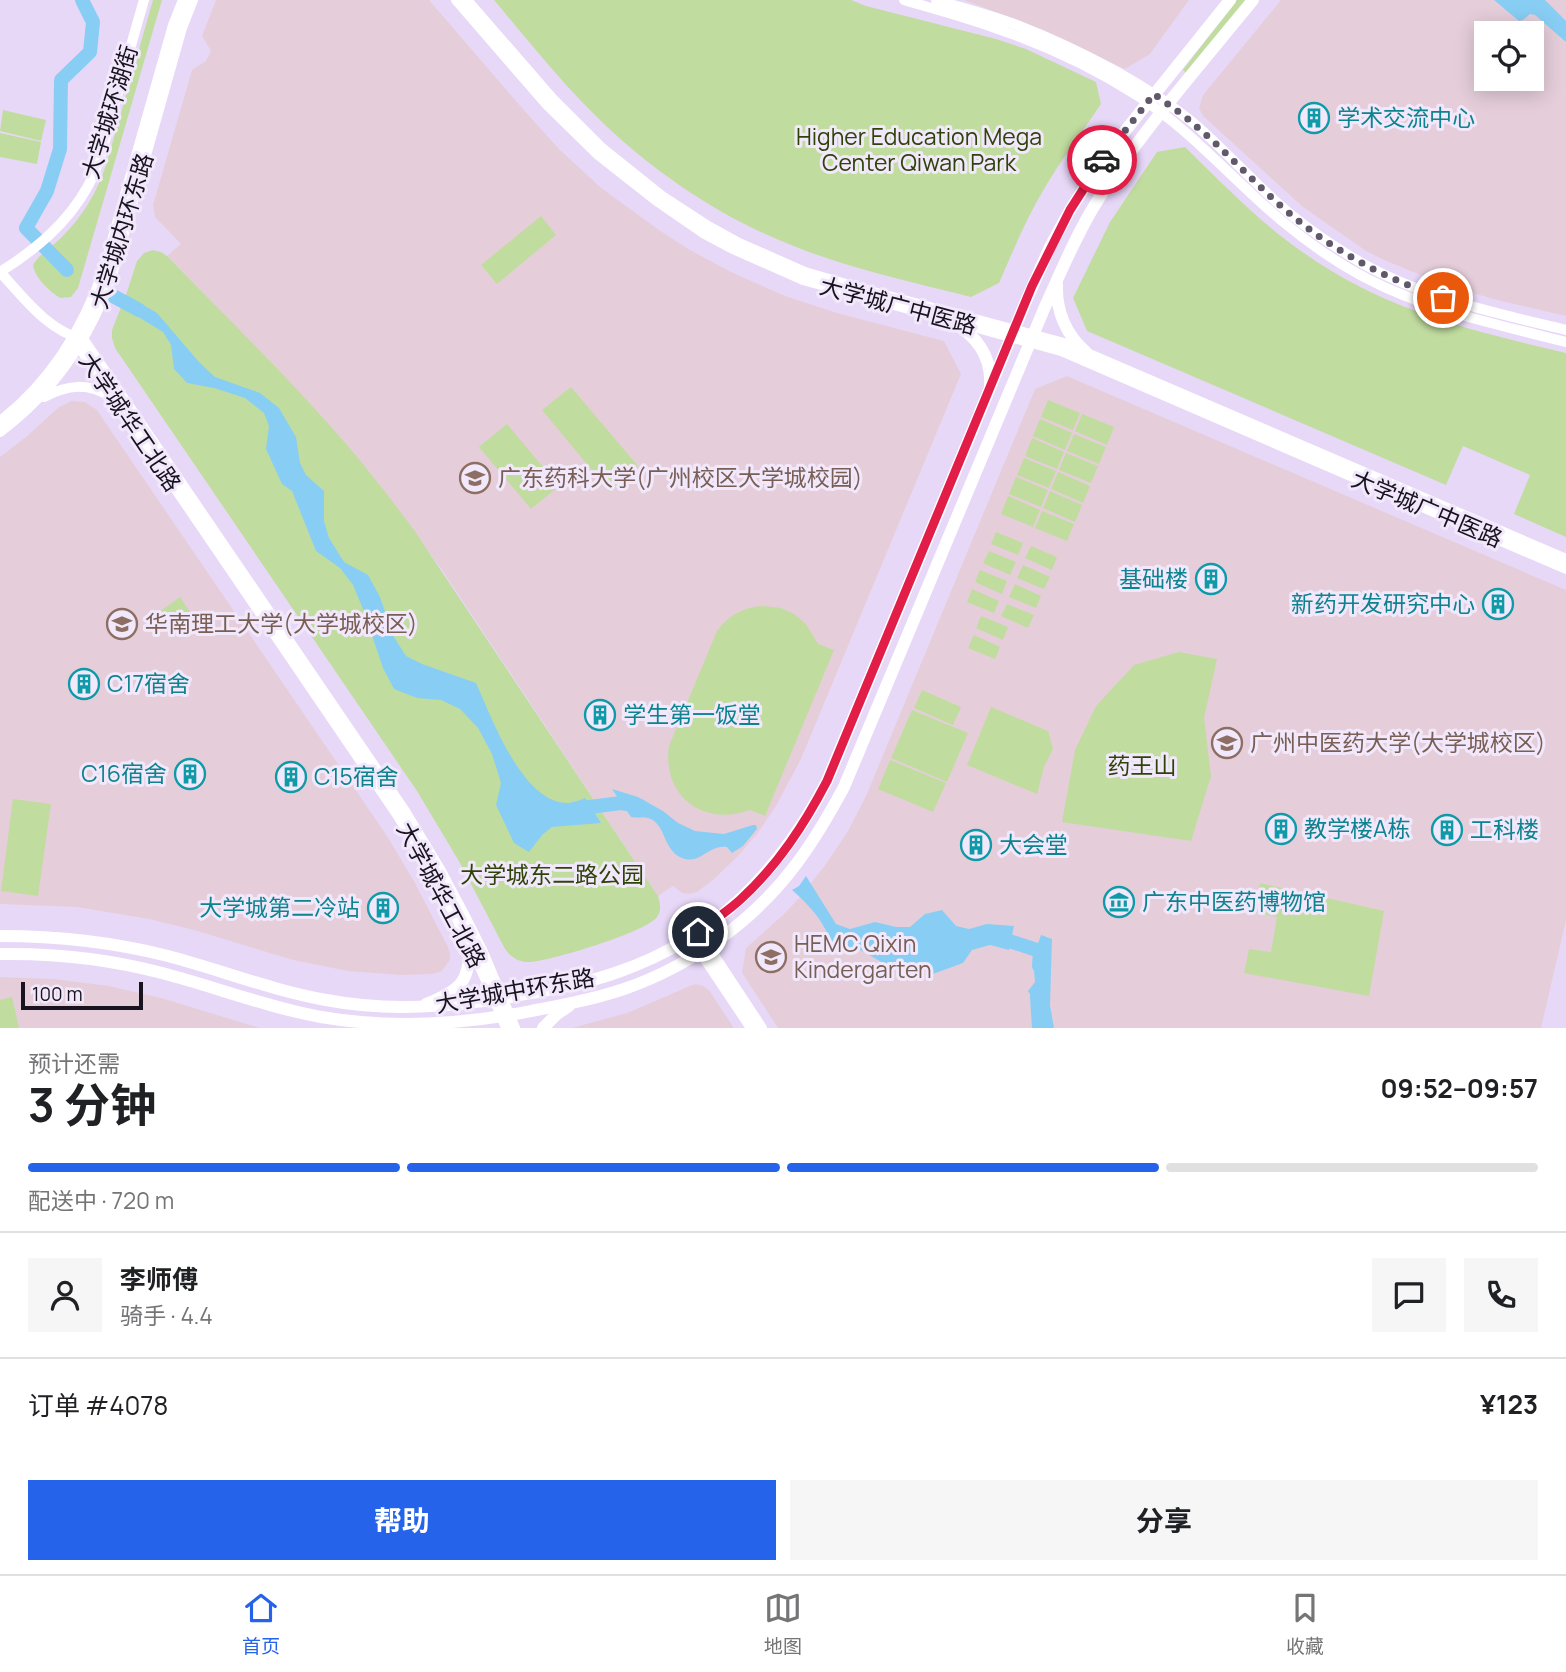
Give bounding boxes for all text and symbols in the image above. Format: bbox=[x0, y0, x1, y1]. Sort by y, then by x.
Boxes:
map controls bbox=[1474, 21, 1544, 91]
button: locate bbox=[1474, 21, 1544, 91]
street label: 大学城环湖街 bbox=[74, 41, 145, 182]
building icon: 学术交流中心 bbox=[1297, 101, 1331, 135]
place label: 学术交流中心 bbox=[1337, 101, 1475, 133]
park label: Higher Education Mega Center Qiwan Park bbox=[796, 120, 1042, 178]
courier bbox=[1067, 125, 1137, 195]
icon: car bbox=[1083, 141, 1121, 179]
street label: 大学城内环东路 bbox=[82, 149, 160, 312]
pin bbox=[1413, 268, 1473, 328]
street label: 大学城广中医路 bbox=[816, 269, 980, 341]
icon: bag bbox=[1424, 279, 1462, 317]
street label: 大学城华工北路 bbox=[73, 346, 189, 497]
school or university icon: 广东药科大学(广州校区大学城校园) bbox=[458, 461, 492, 495]
place label: 广东药科大学(广州校区大学城校园) bbox=[498, 461, 863, 493]
street label: 大学城广中医路 bbox=[1347, 462, 1508, 554]
place label: 基础楼 bbox=[1119, 562, 1188, 594]
building icon: 基础楼 bbox=[1194, 562, 1228, 596]
place label: 新药开发研究中心 bbox=[1291, 587, 1475, 619]
building icon: 新药开发研究中心 bbox=[1481, 587, 1515, 621]
school or university icon: 华南理工大学(大学城校区) bbox=[105, 607, 139, 641]
place label: 华南理工大学(大学城校区) bbox=[145, 607, 418, 639]
building icon: C17宿舍 bbox=[67, 667, 101, 701]
place label: C17宿舍 bbox=[107, 667, 190, 699]
building icon: 学生第一饭堂 bbox=[583, 698, 617, 732]
place label: 学生第一饭堂 bbox=[623, 698, 761, 730]
school or university icon: 广州中医药大学(大学城校区) bbox=[1210, 726, 1244, 760]
place label: 广州中医药大学(大学城校区) bbox=[1250, 726, 1546, 758]
park label: 药王山 bbox=[1108, 749, 1177, 781]
place label: C16宿舍 bbox=[81, 757, 167, 789]
building icon: C16宿舍 bbox=[173, 757, 207, 791]
building icon: C15宿舍 bbox=[274, 760, 308, 794]
place label: C15宿舍 bbox=[314, 760, 399, 792]
building icon: 教学楼A栋 bbox=[1264, 812, 1298, 846]
place label: 教学楼A栋 bbox=[1304, 812, 1411, 844]
building icon: 工科楼 bbox=[1430, 813, 1464, 847]
place label: 工科楼 bbox=[1470, 813, 1539, 845]
street label: 大学城华工北路 bbox=[390, 816, 494, 973]
building icon: 大会堂 bbox=[959, 828, 993, 862]
place label: 大会堂 bbox=[999, 828, 1068, 860]
park label: 大学城东二路公园 bbox=[460, 858, 644, 890]
museum icon: 广东中医药博物馆 bbox=[1102, 885, 1136, 919]
place label: 广东中医药博物馆 bbox=[1142, 885, 1326, 917]
place label: 大学城第二冷站 bbox=[199, 891, 360, 923]
building icon: 大学城第二冷站 bbox=[366, 891, 400, 925]
pin bbox=[668, 902, 728, 962]
icon: home bbox=[679, 913, 717, 951]
place label: HEMC Qixin Kindergarten bbox=[794, 927, 932, 985]
school or university icon: HEMC Qixin Kindergarten bbox=[754, 940, 788, 974]
street label: 大学城中环东路 bbox=[433, 960, 597, 1020]
scale bar bbox=[21, 979, 144, 1011]
text: 100 m bbox=[32, 981, 83, 1007]
text: 预计还需 bbox=[28, 1047, 120, 1079]
text: 09:52–09:57 bbox=[1380, 1070, 1538, 1106]
text: 3 分钟 bbox=[28, 1073, 156, 1136]
text: 配送中 · 720 m bbox=[28, 1184, 174, 1216]
button: person bbox=[28, 1258, 102, 1332]
button: chat bbox=[1372, 1258, 1446, 1332]
button: phone bbox=[1464, 1258, 1538, 1332]
text: 李师傅 bbox=[120, 1261, 198, 1297]
text: 骑手 · 4.4 bbox=[120, 1299, 213, 1331]
text: ¥123 bbox=[1480, 1386, 1538, 1422]
text: 订单 #4078 bbox=[28, 1387, 168, 1423]
button: 帮助 bbox=[28, 1480, 776, 1560]
button: 分享 bbox=[790, 1480, 1538, 1560]
tab: 首页 bbox=[242, 1589, 280, 1659]
tab: 地图 bbox=[764, 1589, 802, 1659]
tab: 收藏 bbox=[1286, 1589, 1324, 1659]

